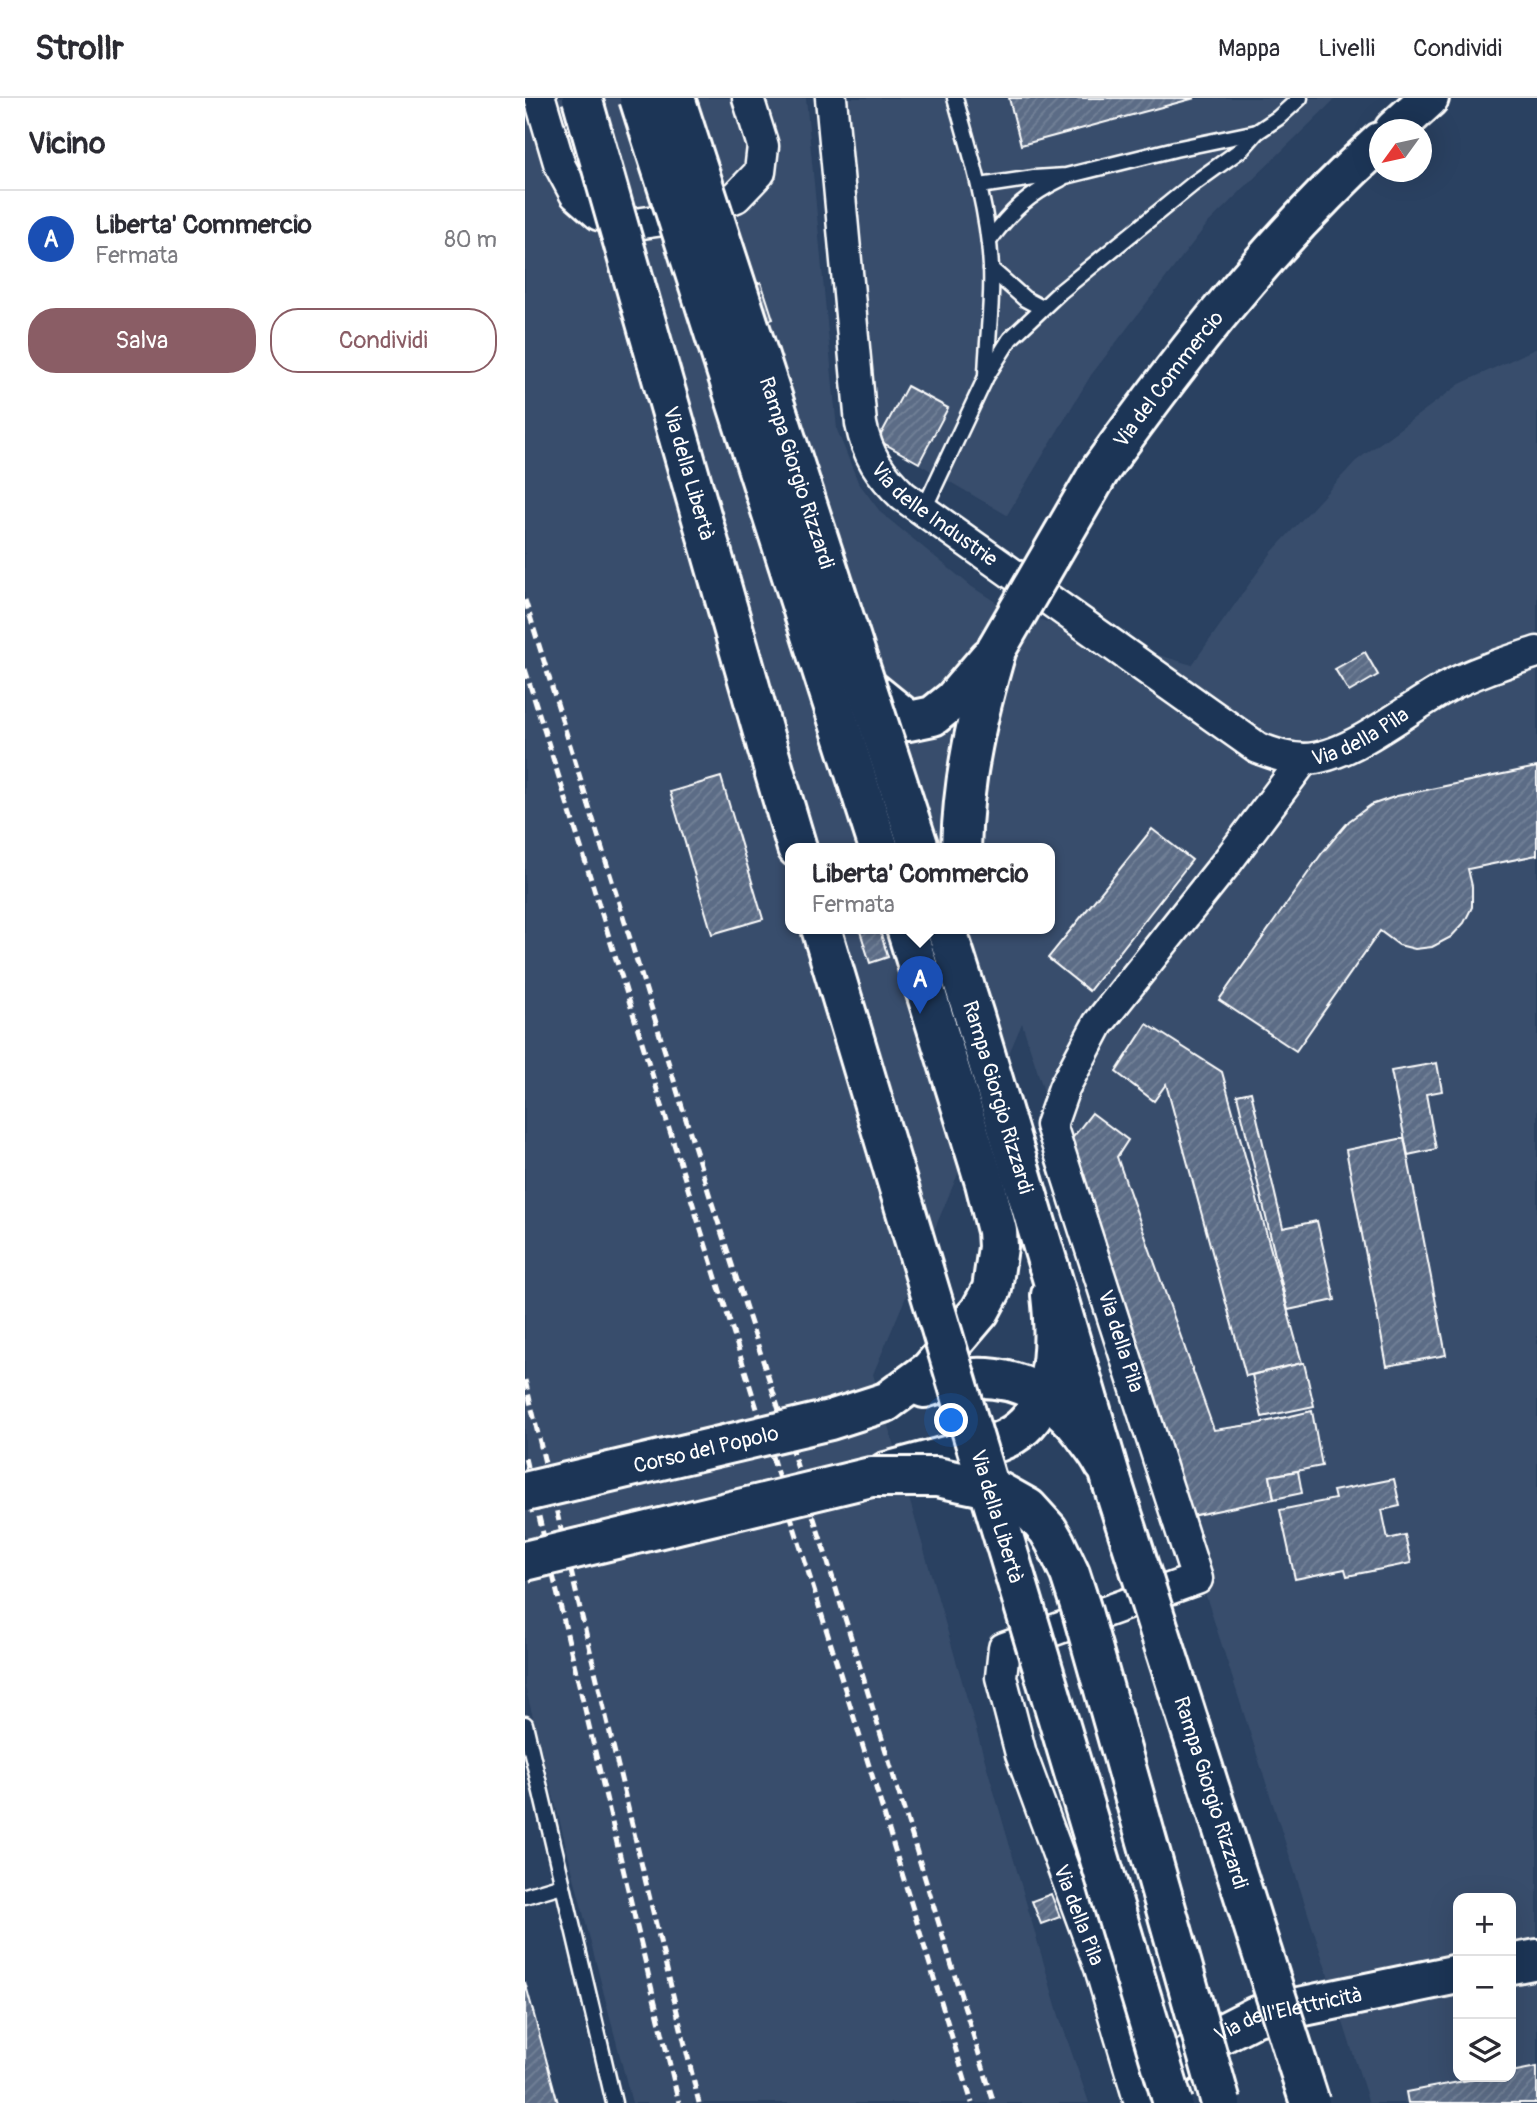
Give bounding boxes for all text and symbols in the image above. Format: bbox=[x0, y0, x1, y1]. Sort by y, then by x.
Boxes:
text: Strollr bbox=[35, 28, 124, 69]
text: Mappa bbox=[1218, 34, 1280, 63]
text: Livelli bbox=[1318, 34, 1375, 63]
text: Condividi bbox=[1413, 34, 1502, 63]
north arrow bbox=[1369, 119, 1432, 182]
text: Vicino bbox=[28, 125, 105, 162]
text: Liberta' Commercio bbox=[95, 209, 312, 241]
text: A bbox=[44, 225, 58, 254]
text: 80 m bbox=[444, 225, 497, 254]
text: Fermata bbox=[95, 241, 178, 270]
street label: Via del Commercio bbox=[1108, 305, 1230, 453]
button: Salva bbox=[28, 308, 256, 373]
button: Condividi bbox=[270, 308, 497, 373]
street label: Rampa Giorgio Rizzardi bbox=[753, 373, 840, 572]
street label: Via della Libertà bbox=[657, 403, 720, 543]
street label: Via delle Industrie bbox=[865, 457, 1003, 573]
street label: Via della Pila bbox=[1309, 701, 1414, 772]
popup bbox=[785, 843, 1055, 934]
text: Liberta' Commercio bbox=[812, 858, 1028, 890]
text: Fermata bbox=[812, 890, 895, 919]
pin: A bbox=[897, 956, 943, 1014]
street label: Rampa Giorgio Rizzardi bbox=[956, 997, 1039, 1197]
street label: Via della Pila bbox=[1091, 1287, 1150, 1396]
your location bbox=[934, 1403, 968, 1437]
street label: Corso del Popolo bbox=[631, 1420, 781, 1480]
street label: Via della Libertà bbox=[964, 1446, 1029, 1586]
street label: Rampa Giorgio Rizzardi bbox=[1167, 1693, 1254, 1892]
street label: Via della Pila bbox=[1047, 1861, 1110, 1969]
map controls bbox=[1453, 1893, 1516, 2082]
button: + bbox=[1453, 1893, 1516, 1956]
button: − bbox=[1453, 1956, 1516, 2019]
street label: Via dell'Elettricità bbox=[1210, 1981, 1364, 2049]
button: layers bbox=[1453, 2019, 1516, 2082]

